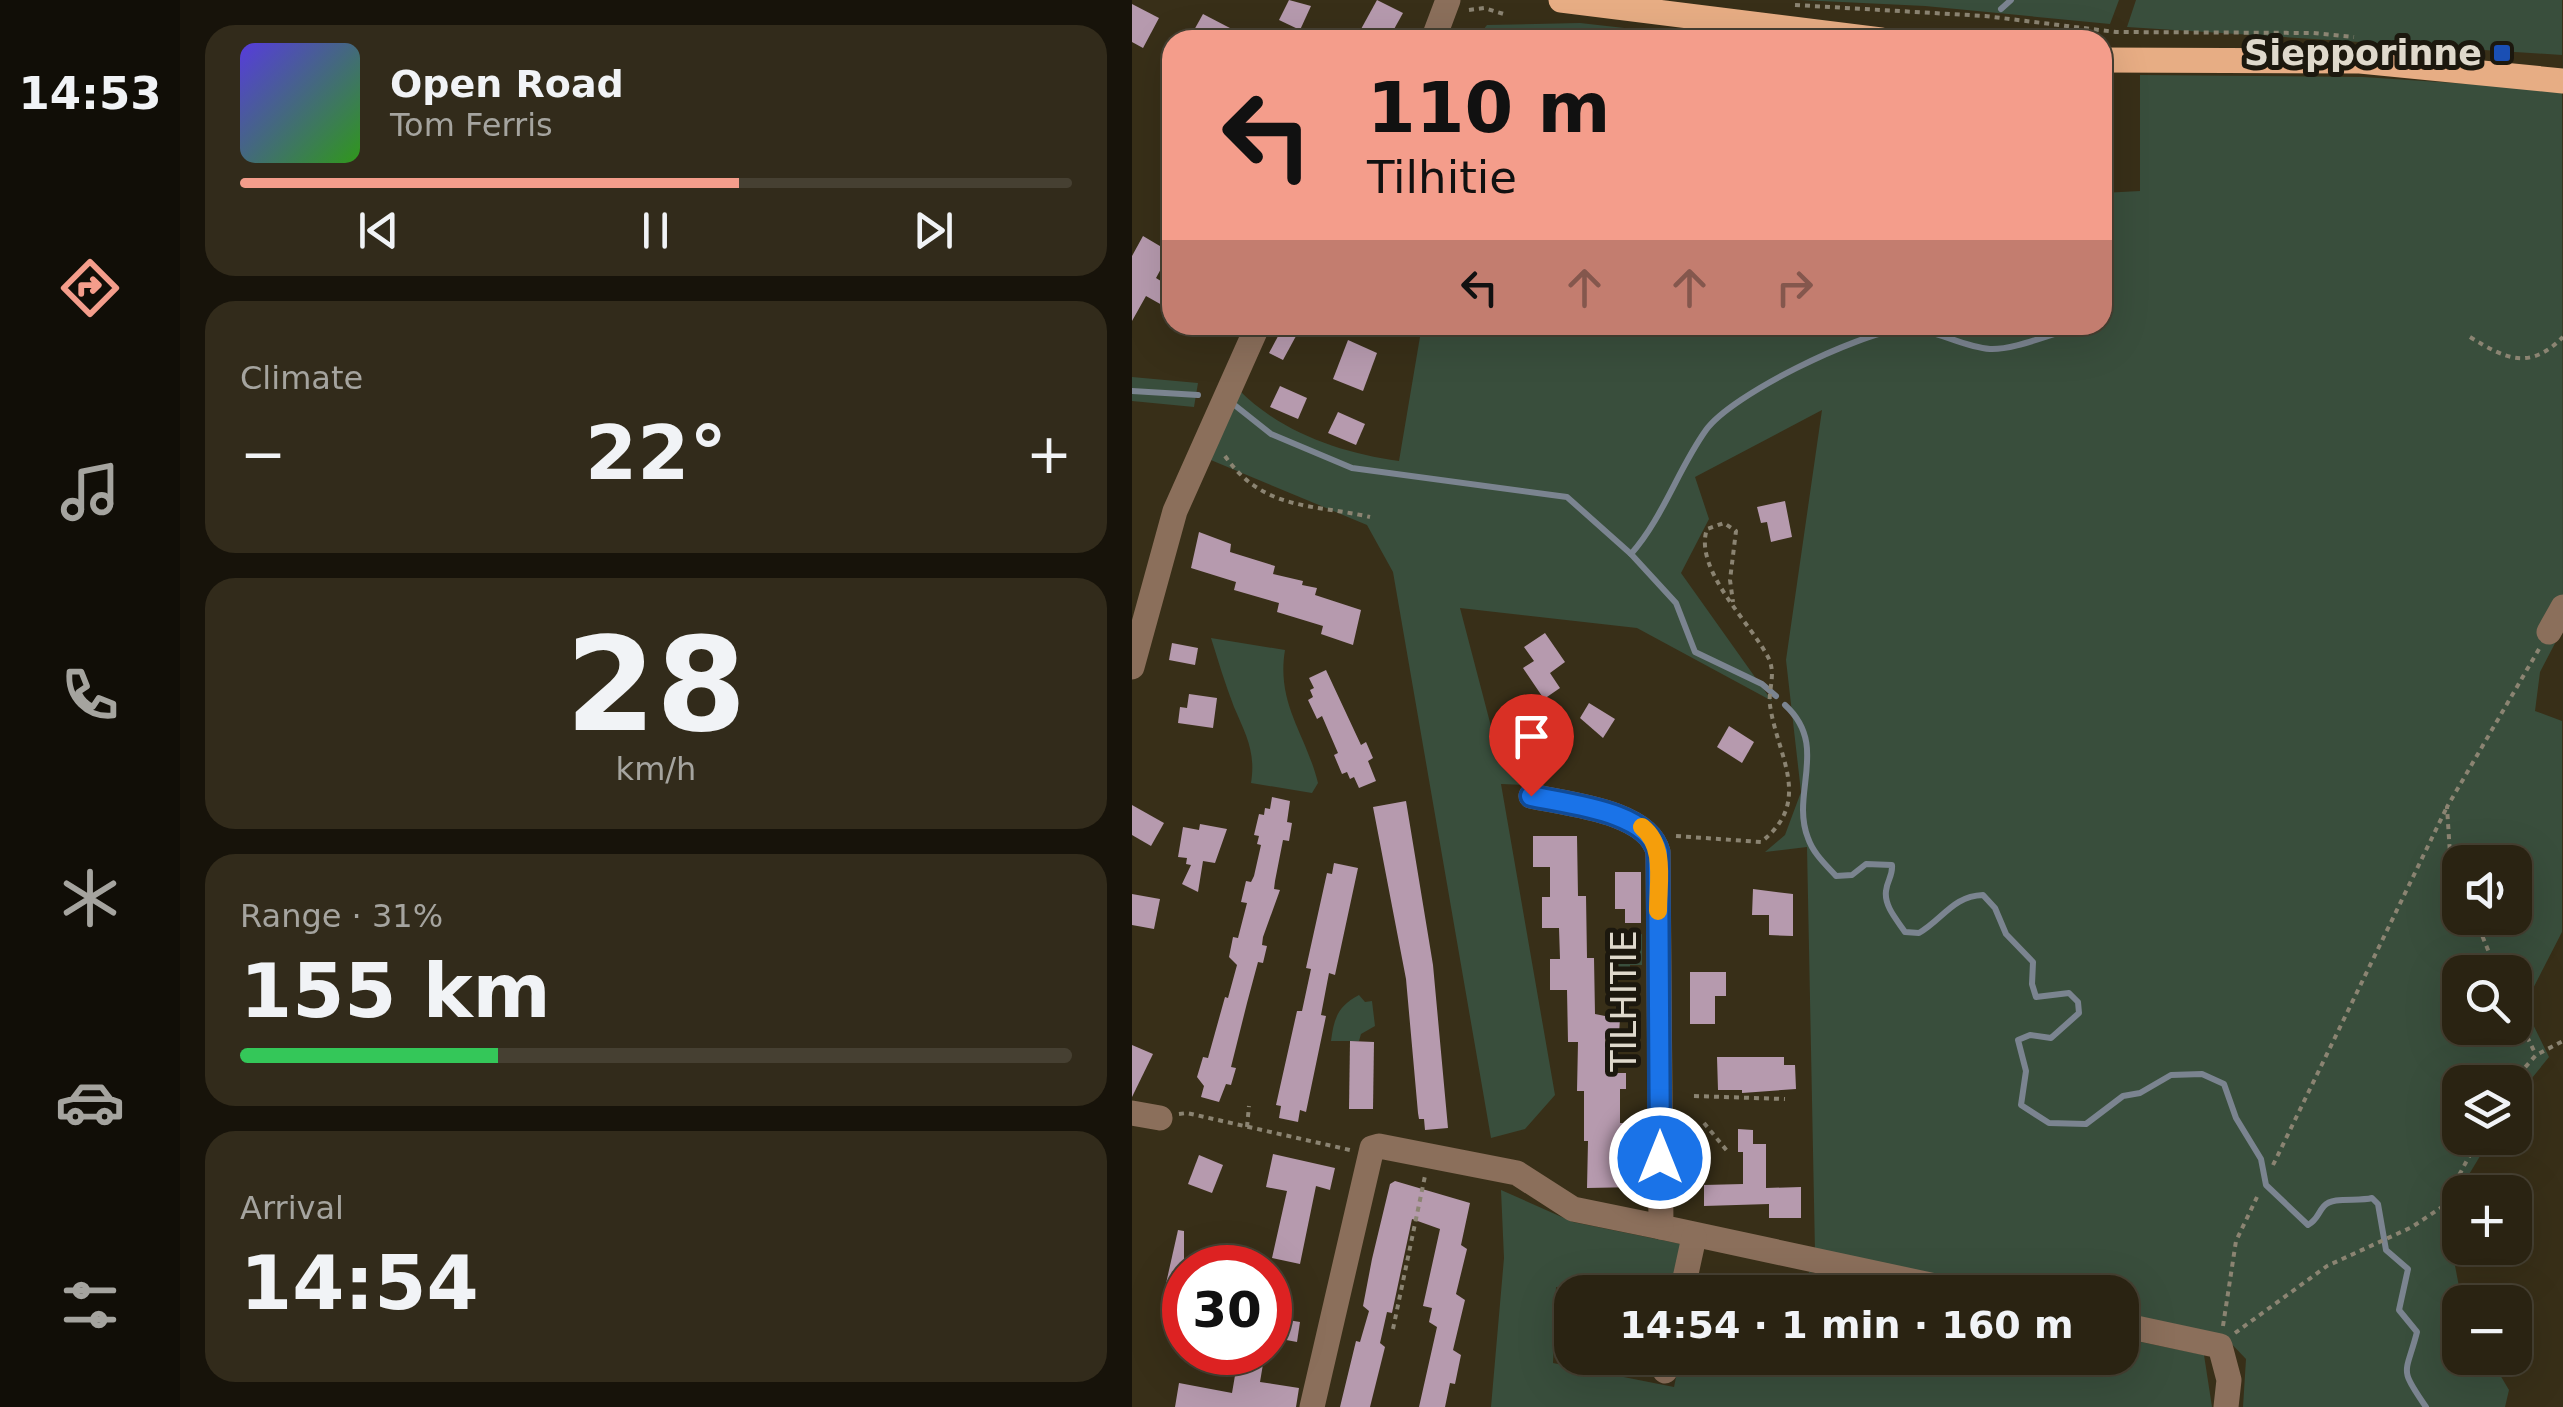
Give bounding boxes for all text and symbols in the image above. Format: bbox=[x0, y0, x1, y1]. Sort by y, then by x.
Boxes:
place label: Siepporinne bbox=[2244, 33, 2482, 73]
marker: Siepporinne bbox=[2491, 42, 2513, 64]
text: Open Road bbox=[390, 62, 624, 106]
text: 14:53 bbox=[18, 67, 162, 120]
text: 110 m bbox=[1367, 67, 1610, 149]
icon: left bbox=[1202, 70, 1332, 200]
text: Tom Ferris bbox=[390, 106, 553, 144]
text: Tilhitie bbox=[1367, 151, 1517, 204]
icon: previous bbox=[351, 203, 406, 258]
icon: pause bbox=[628, 203, 683, 258]
icon: next bbox=[906, 203, 961, 258]
icon: directions bbox=[55, 253, 125, 323]
icon: left bbox=[1452, 260, 1507, 315]
icon: ahead bbox=[1557, 260, 1612, 315]
icon: ahead bbox=[1662, 260, 1717, 315]
icon: right bbox=[1767, 260, 1822, 315]
text: Climate bbox=[240, 359, 363, 397]
text: 22° bbox=[585, 409, 727, 497]
text: − bbox=[240, 422, 286, 486]
text: + bbox=[1026, 422, 1072, 486]
icon: music bbox=[55, 457, 125, 527]
text: 28 bbox=[566, 609, 746, 761]
icon: phone bbox=[55, 660, 125, 730]
pin bbox=[1489, 694, 1574, 797]
icon: arrive bbox=[1504, 709, 1559, 764]
text: km/h bbox=[616, 750, 696, 788]
map controls bbox=[2442, 845, 2532, 1375]
button: sound bbox=[2442, 845, 2532, 935]
icon: climate bbox=[55, 863, 125, 933]
text: Range · 31% bbox=[240, 897, 443, 935]
street label: TILHITIE bbox=[1604, 930, 1644, 1073]
text: 155 km bbox=[240, 947, 551, 1035]
button: search bbox=[2442, 955, 2532, 1045]
button: layers bbox=[2442, 1065, 2532, 1155]
icon: car bbox=[55, 1067, 125, 1137]
position arrow bbox=[1608, 1106, 1712, 1210]
button: + bbox=[2442, 1175, 2532, 1265]
text: Arrival bbox=[240, 1189, 344, 1227]
text: 14:54 bbox=[240, 1239, 479, 1327]
speed limit sign: 30 bbox=[1162, 1245, 1292, 1375]
icon: filters bbox=[55, 1270, 125, 1340]
button: − bbox=[2442, 1285, 2532, 1375]
text: 14:54 · 1 min · 160 m bbox=[1619, 1303, 2074, 1347]

